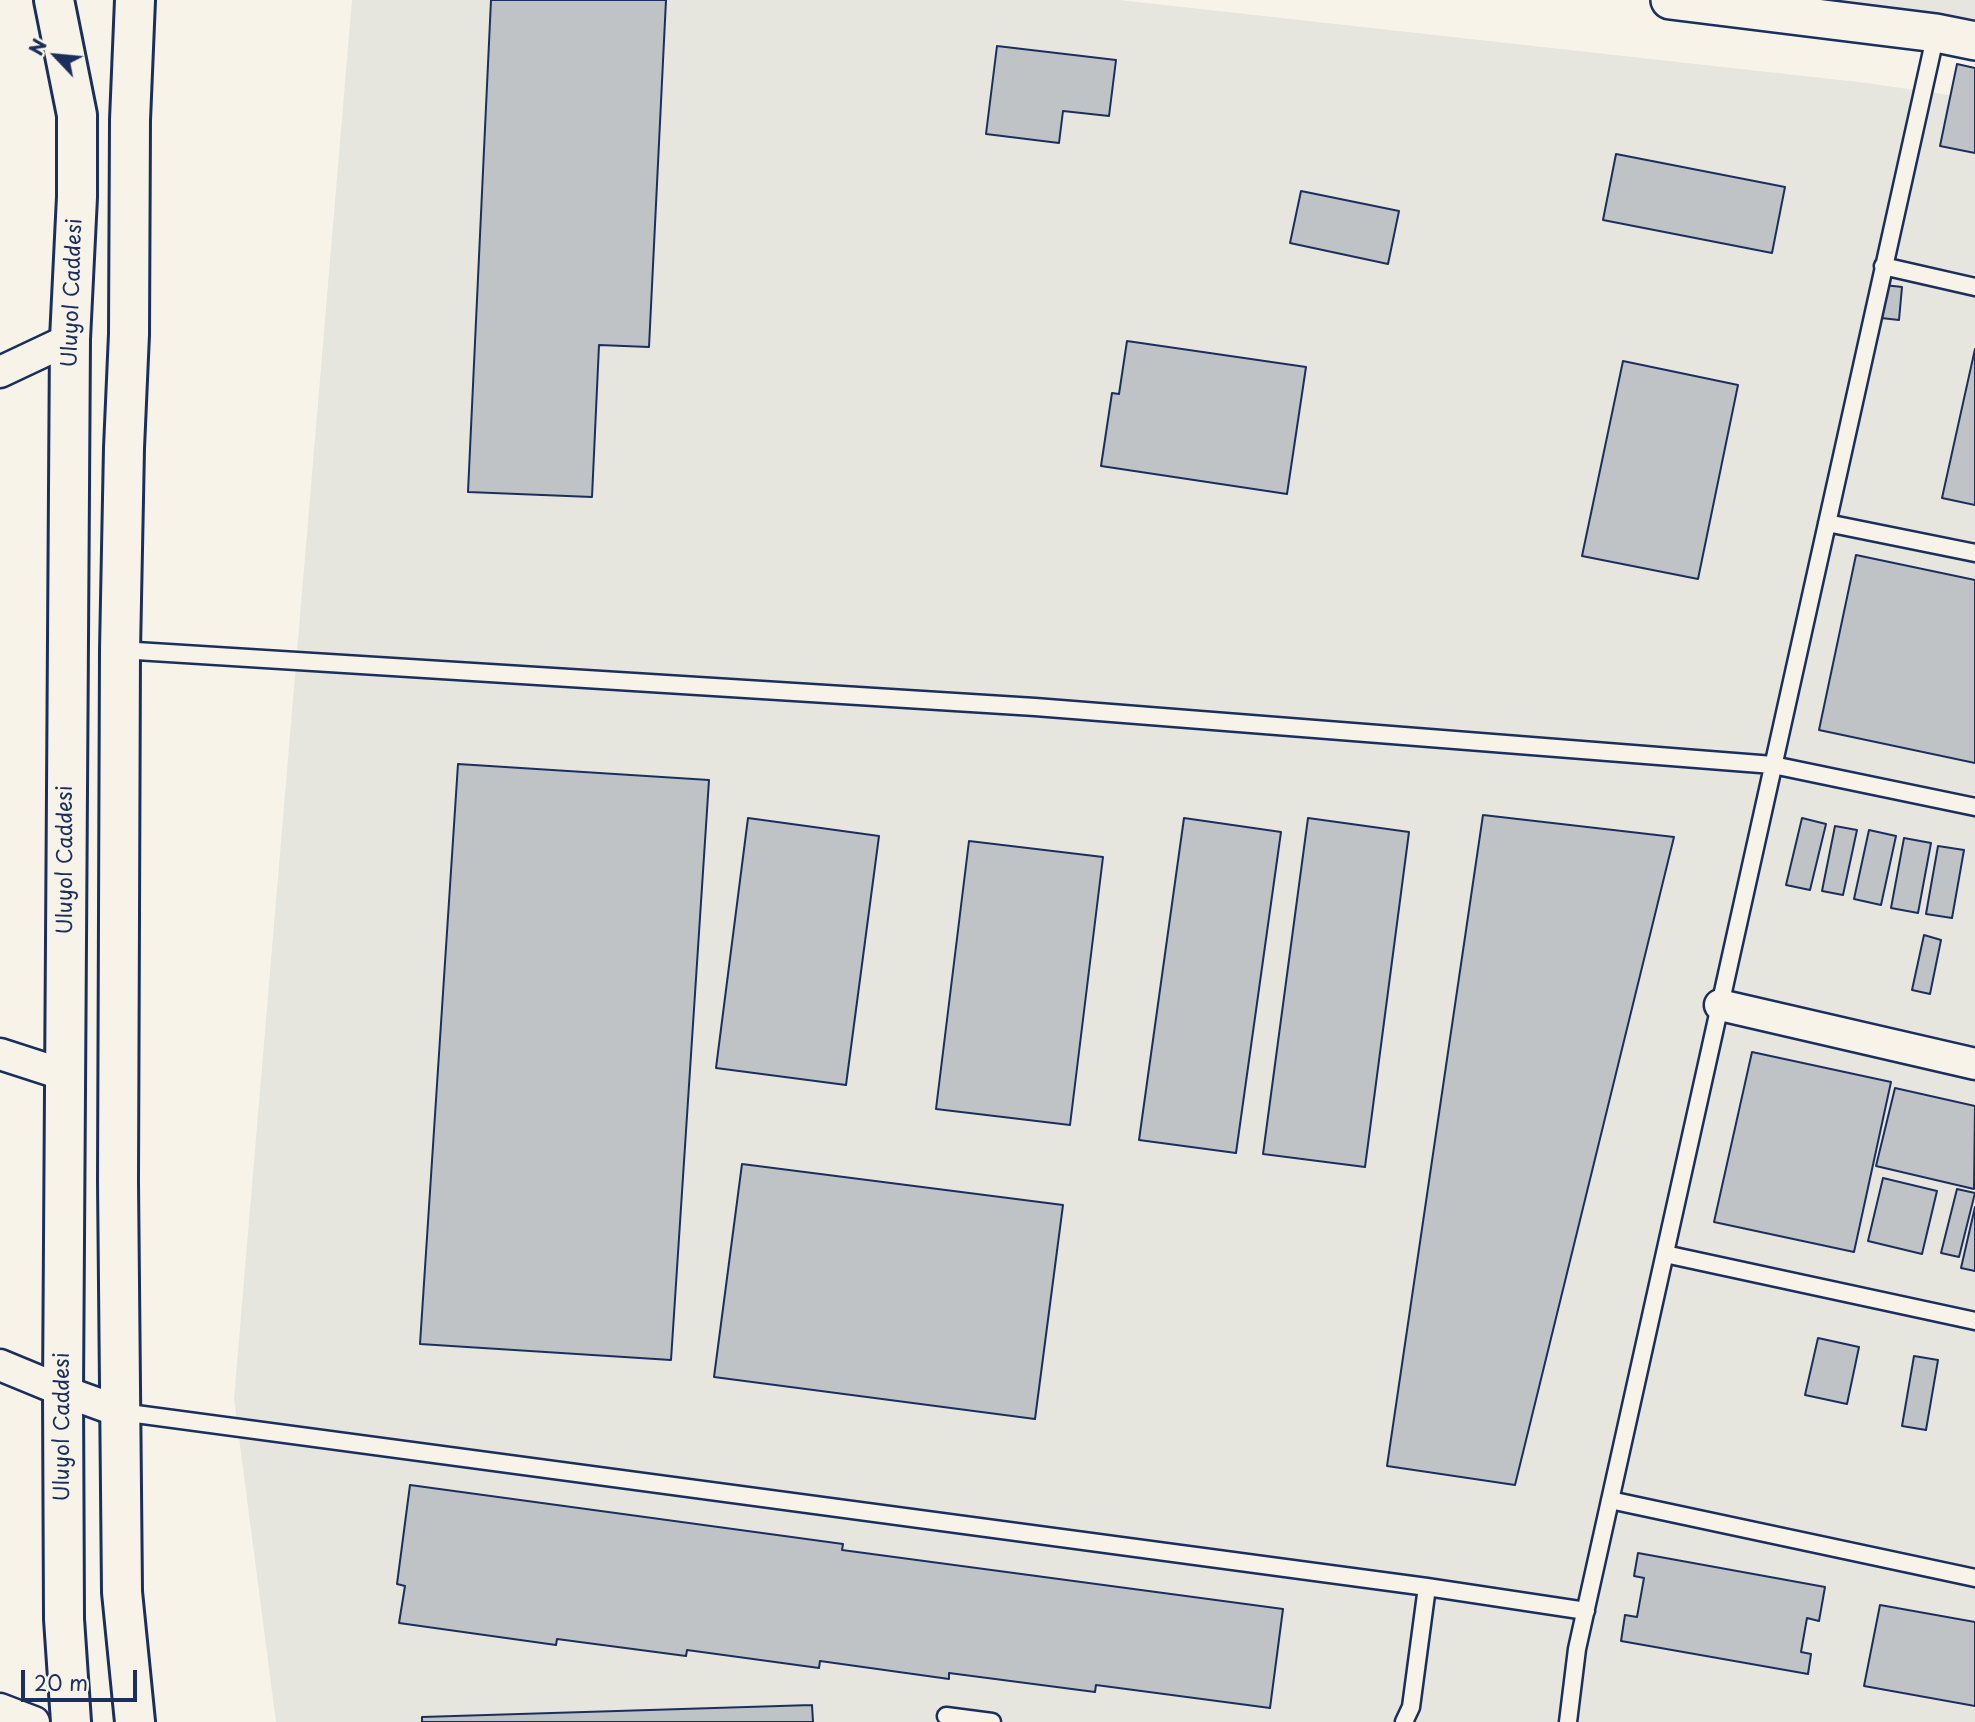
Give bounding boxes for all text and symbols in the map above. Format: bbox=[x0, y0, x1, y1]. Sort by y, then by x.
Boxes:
north arrow bbox=[21, 21, 91, 91]
text: N bbox=[21, 34, 53, 60]
street label: Uluyol Caddesi bbox=[58, 218, 88, 368]
street label: Uluyol Caddesi bbox=[53, 785, 79, 935]
street label: Uluyol Caddesi bbox=[50, 1352, 76, 1502]
scale bar bbox=[24, 1656, 140, 1700]
text: 20 m bbox=[34, 1666, 88, 1698]

